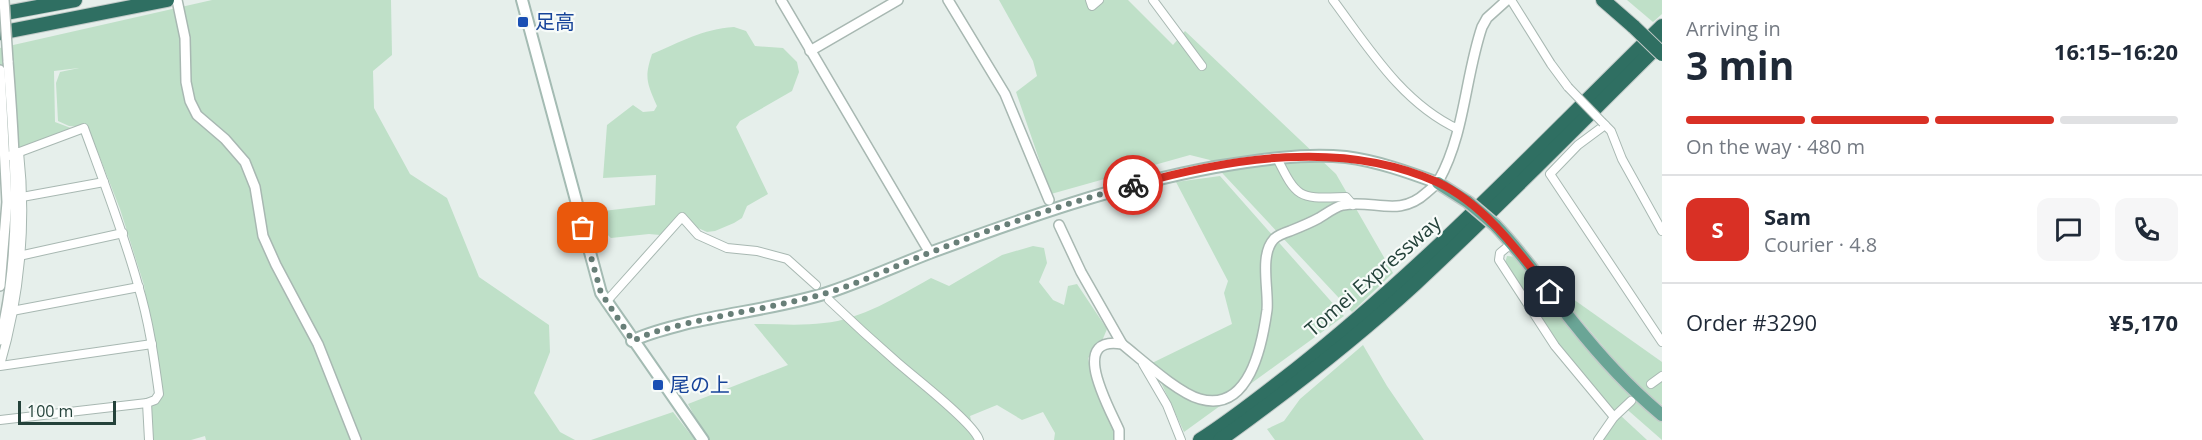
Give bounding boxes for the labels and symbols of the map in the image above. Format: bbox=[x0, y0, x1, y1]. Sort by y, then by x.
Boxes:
place label: 足高 bbox=[535, 8, 575, 35]
marker: 足高 bbox=[516, 15, 530, 29]
courier bbox=[1103, 155, 1163, 215]
pin bbox=[557, 202, 608, 253]
street label: Tomei Expressway bbox=[1299, 208, 1447, 342]
pin bbox=[1524, 266, 1575, 317]
place label: 尾の上 bbox=[670, 371, 730, 398]
marker: 尾の上 bbox=[651, 378, 665, 392]
scale bar bbox=[18, 398, 116, 426]

